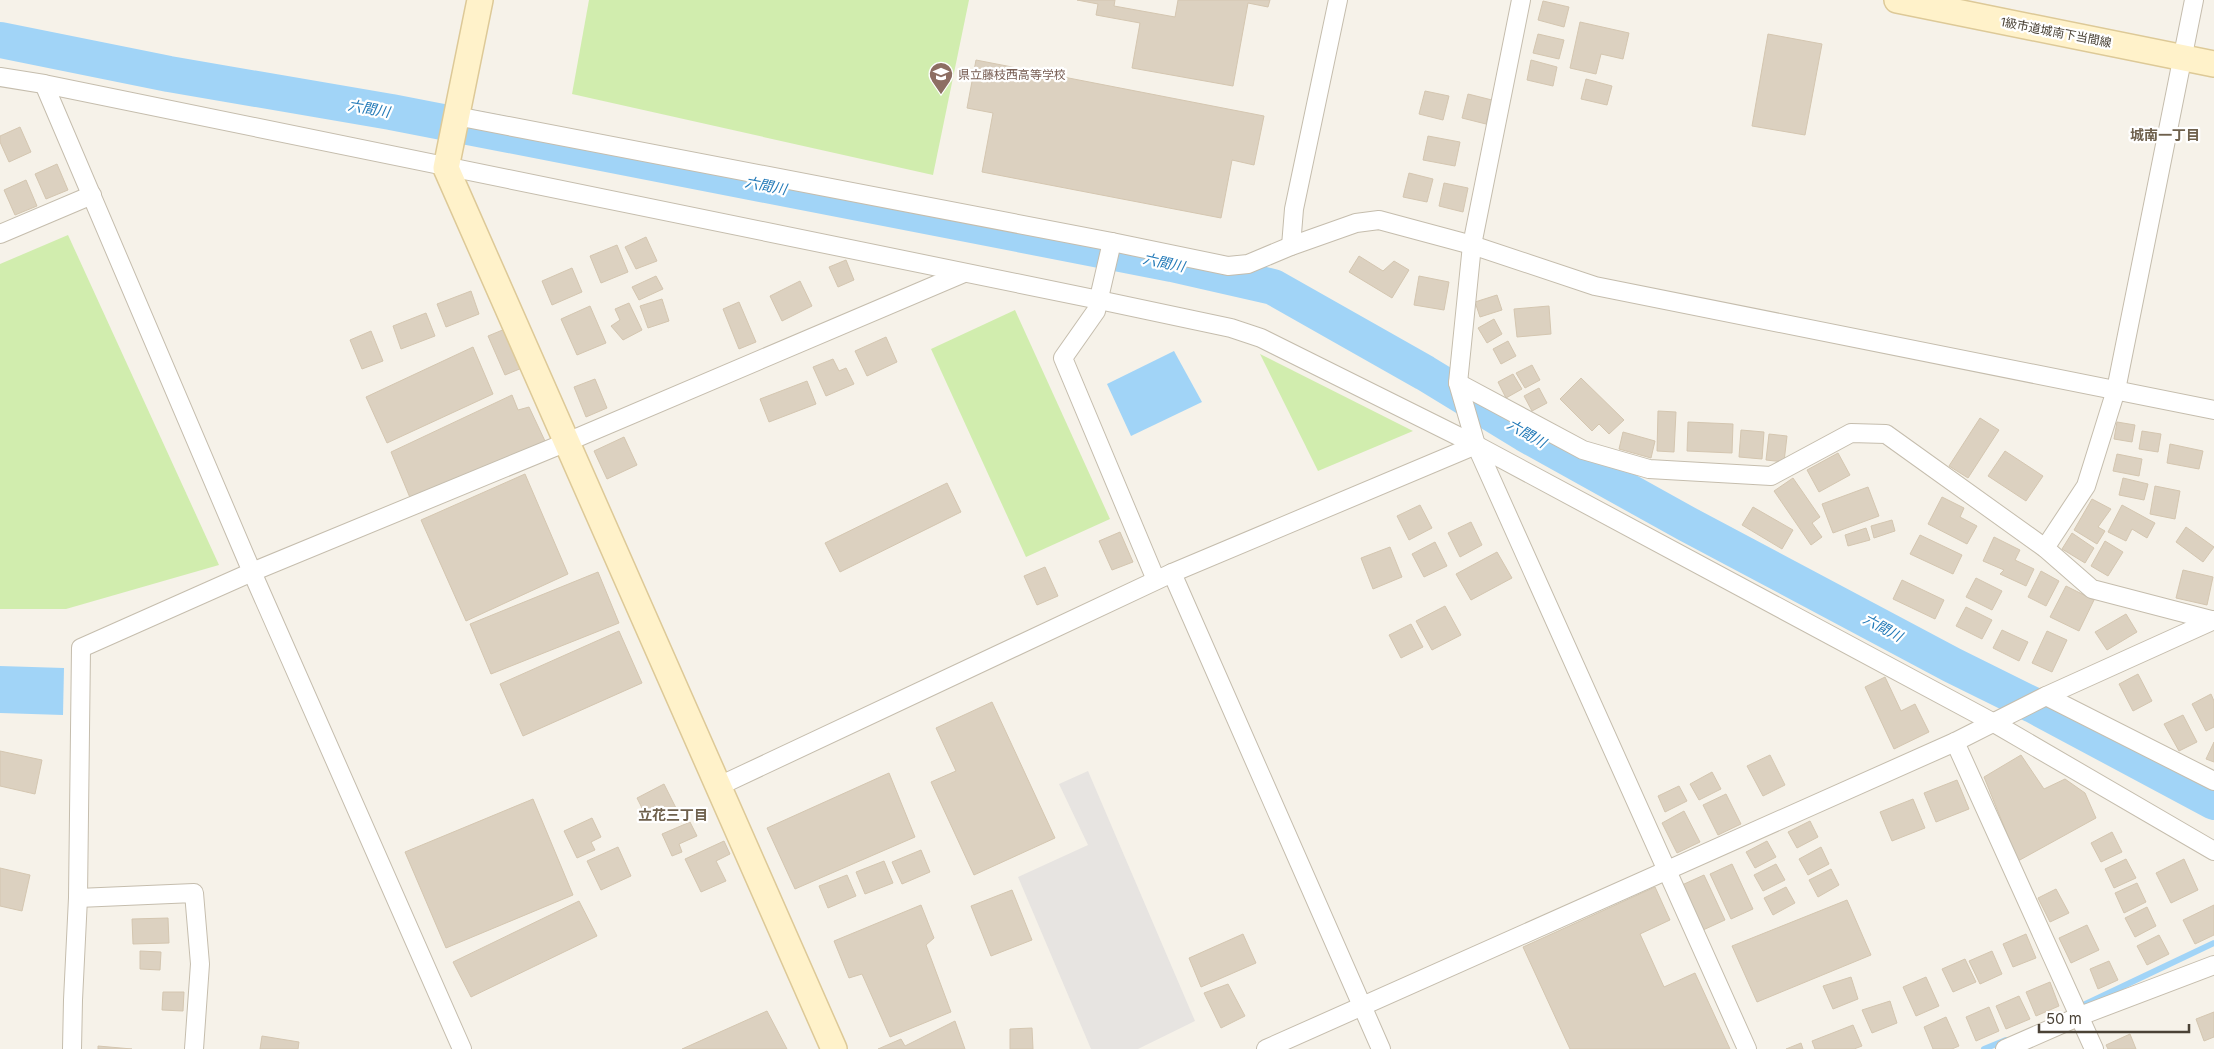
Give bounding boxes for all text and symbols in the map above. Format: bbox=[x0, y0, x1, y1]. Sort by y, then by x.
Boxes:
street label: 1級市道城南下当間線 bbox=[1999, 14, 2113, 50]
school or university icon: 県立藤枝西高等学校 bbox=[928, 61, 954, 95]
place label: 県立藤枝西高等学校 bbox=[958, 67, 1066, 82]
water label: 六間川 bbox=[347, 96, 393, 120]
district label: 城南一丁目 bbox=[2130, 126, 2200, 143]
water label: 六間川 bbox=[744, 173, 790, 198]
water label: 六間川 bbox=[1142, 249, 1188, 275]
water label: 六間川 bbox=[1505, 415, 1551, 452]
water label: 六間川 bbox=[1860, 610, 1907, 645]
district label: 立花三丁目 bbox=[638, 806, 708, 823]
scale bar bbox=[2039, 1002, 2189, 1034]
text: 50 m bbox=[2046, 1009, 2082, 1028]

